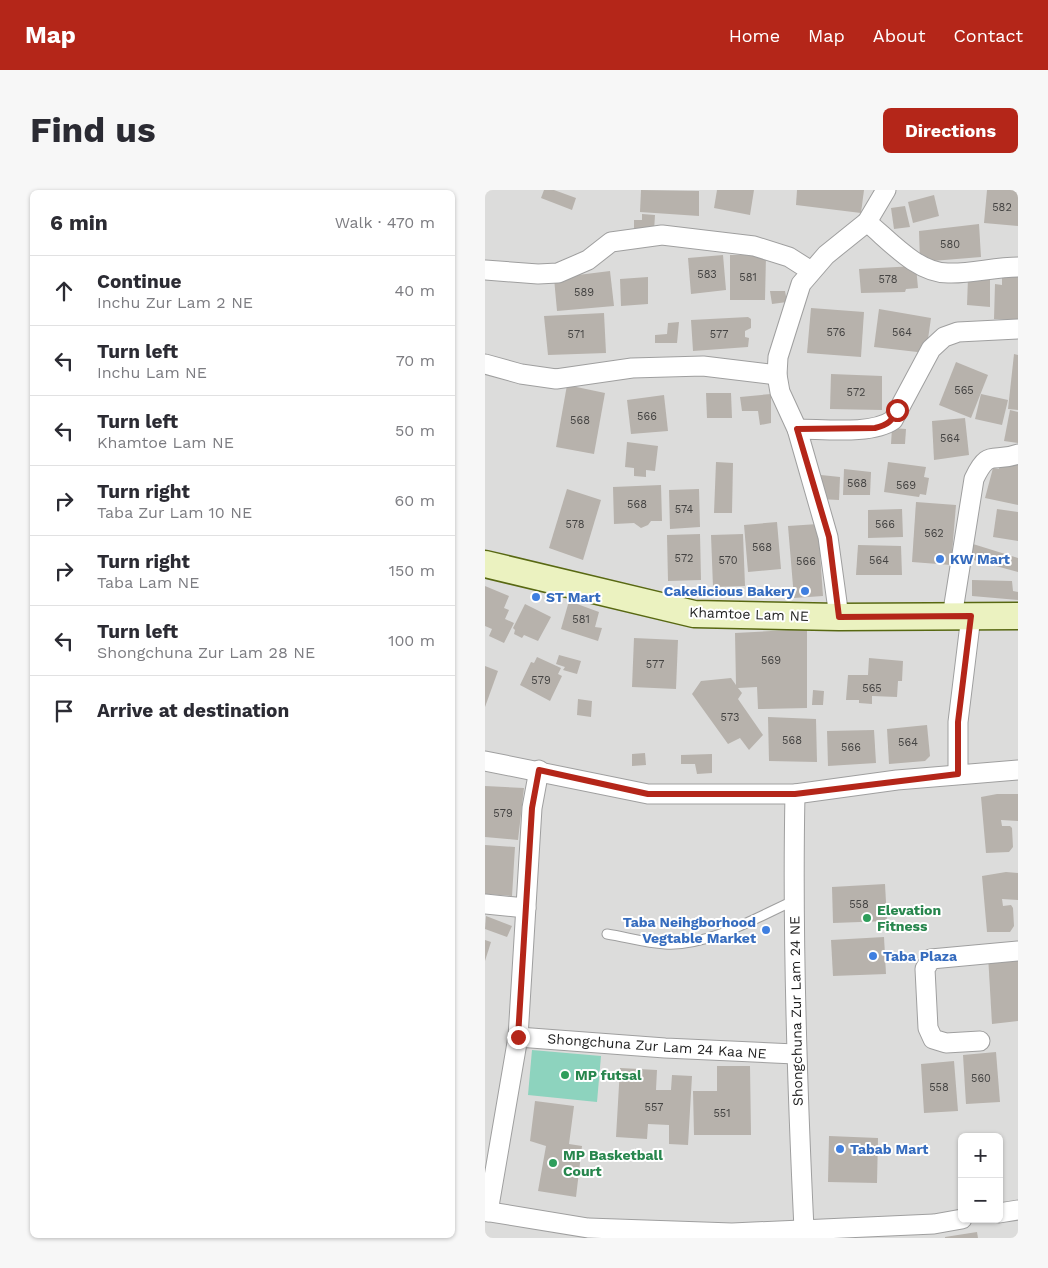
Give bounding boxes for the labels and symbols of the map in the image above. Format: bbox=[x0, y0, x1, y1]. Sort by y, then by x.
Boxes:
house number: 582 bbox=[992, 201, 1012, 214]
house number: 580 bbox=[940, 238, 960, 251]
house number: 583 bbox=[697, 268, 717, 281]
house number: 581 bbox=[739, 271, 757, 284]
house number: 578 bbox=[878, 273, 898, 286]
house number: 589 bbox=[574, 286, 594, 299]
house number: 576 bbox=[826, 326, 846, 339]
house number: 564 bbox=[892, 326, 912, 339]
house number: 571 bbox=[568, 328, 584, 341]
house number: 577 bbox=[710, 328, 728, 341]
house number: 565 bbox=[954, 384, 974, 397]
house number: 572 bbox=[847, 386, 866, 399]
route start bbox=[886, 399, 909, 422]
house number: 566 bbox=[637, 410, 657, 423]
house number: 568 bbox=[570, 414, 590, 427]
house number: 564 bbox=[940, 432, 960, 445]
house number: 568 bbox=[847, 477, 867, 490]
house number: 569 bbox=[896, 479, 916, 492]
house number: 568 bbox=[627, 498, 647, 511]
house number: 574 bbox=[675, 503, 694, 516]
house number: 578 bbox=[565, 518, 585, 531]
house number: 566 bbox=[875, 518, 895, 531]
house number: 562 bbox=[924, 527, 944, 540]
house number: 568 bbox=[752, 541, 772, 554]
place label: KW Mart bbox=[950, 551, 1010, 567]
house number: 572 bbox=[675, 552, 694, 565]
marker: KW Mart bbox=[934, 553, 946, 565]
house number: 570 bbox=[718, 554, 738, 567]
house number: 564 bbox=[869, 554, 889, 567]
house number: 566 bbox=[796, 555, 816, 568]
place label: Cakelicious Bakery bbox=[664, 583, 795, 599]
marker: Cakelicious Bakery bbox=[799, 585, 811, 597]
place label: ST Mart bbox=[546, 589, 601, 605]
marker: ST Mart bbox=[530, 591, 542, 603]
street label: Khamtoe Lam NE bbox=[689, 604, 809, 624]
house number: 581 bbox=[572, 613, 590, 626]
house number: 569 bbox=[761, 654, 781, 667]
house number: 577 bbox=[646, 658, 664, 671]
house number: 579 bbox=[531, 674, 551, 687]
house number: 565 bbox=[862, 682, 882, 695]
house number: 573 bbox=[721, 711, 740, 724]
house number: 568 bbox=[782, 734, 802, 747]
house number: 564 bbox=[898, 736, 918, 749]
house number: 566 bbox=[841, 741, 861, 754]
house number: 579 bbox=[493, 807, 513, 820]
house number: 558 bbox=[849, 898, 869, 911]
place label: Elevation Fitness bbox=[877, 902, 941, 934]
marker: Elevation Fitness bbox=[861, 912, 873, 924]
place label: Taba Neihgborhood Vegtable Market bbox=[623, 914, 756, 946]
street label: Shongchuna Zur Lam 24 NE bbox=[786, 916, 806, 1106]
marker: Taba Neihgborhood Vegtable Market bbox=[760, 924, 772, 936]
place label: Taba Plaza bbox=[883, 948, 958, 964]
marker: Taba Plaza bbox=[867, 950, 879, 962]
route end bbox=[507, 1026, 530, 1049]
street label: Shongchuna Zur Lam 24 Kaa NE bbox=[547, 1030, 767, 1062]
place label: MP futsal bbox=[575, 1067, 642, 1083]
marker: MP futsal bbox=[559, 1069, 571, 1081]
house number: 560 bbox=[971, 1072, 991, 1085]
house number: 558 bbox=[929, 1081, 949, 1094]
house number: 557 bbox=[645, 1101, 663, 1114]
house number: 551 bbox=[713, 1107, 731, 1120]
place label: Tabab Mart bbox=[850, 1141, 928, 1157]
marker: Tabab Mart bbox=[834, 1143, 846, 1155]
place label: MP Basketball Court bbox=[563, 1147, 663, 1179]
marker: MP Basketball Court bbox=[547, 1157, 559, 1169]

